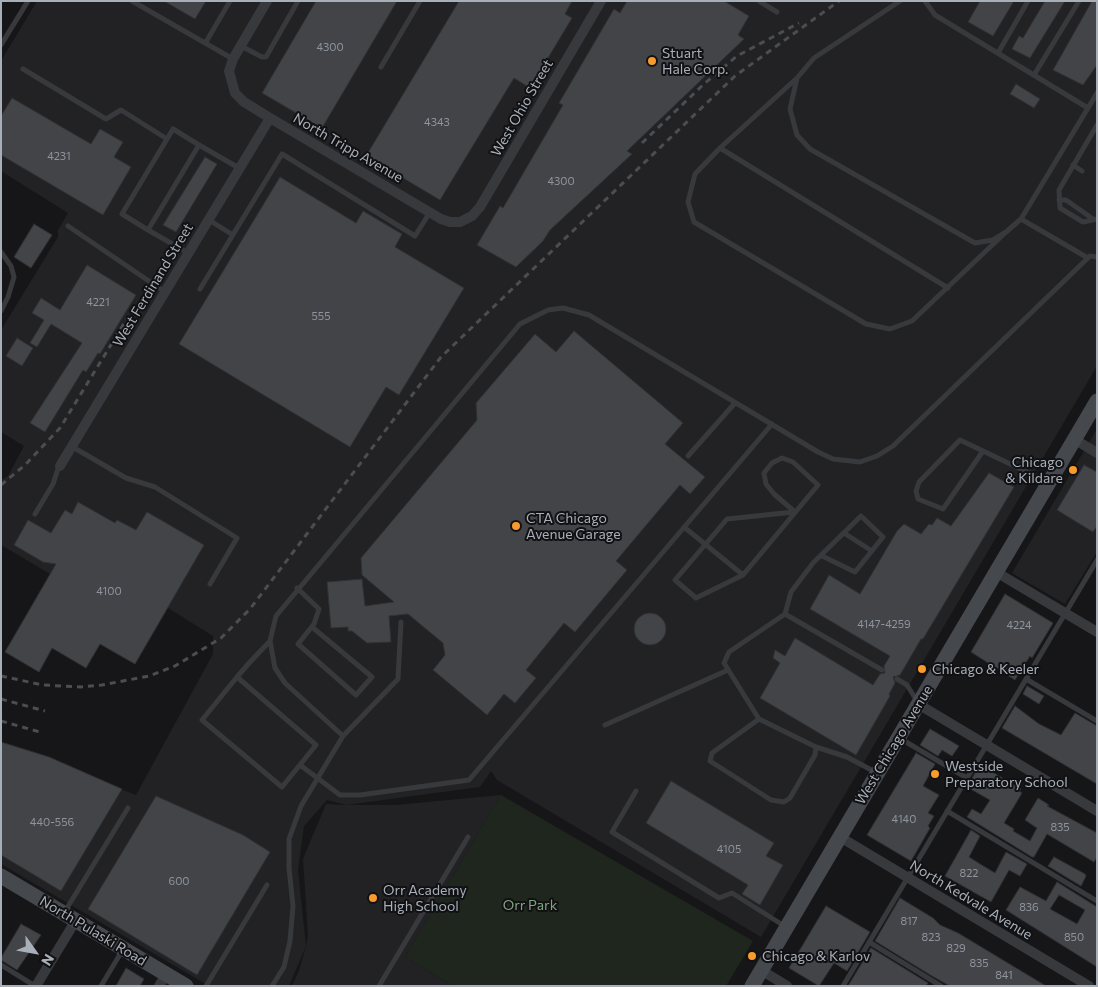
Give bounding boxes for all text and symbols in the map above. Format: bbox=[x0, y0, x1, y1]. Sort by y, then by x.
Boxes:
house number: 4300 bbox=[316, 40, 344, 54]
place label: Stuart Hale Corp. bbox=[662, 45, 728, 78]
marker: Stuart Hale Corp. bbox=[646, 55, 658, 67]
street label: West Ohio Street bbox=[487, 57, 557, 159]
street label: North Tripp Avenue bbox=[290, 110, 406, 186]
house number: 4343 bbox=[424, 115, 450, 129]
house number: 4231 bbox=[47, 149, 71, 163]
house number: 4300 bbox=[547, 174, 575, 188]
street label: West Ferdinand Street bbox=[109, 220, 197, 350]
house number: 4221 bbox=[86, 295, 110, 309]
house number: 555 bbox=[312, 309, 330, 323]
place label: Chicago & Kildare bbox=[1005, 454, 1063, 487]
marker: Chicago & Kildare bbox=[1067, 464, 1079, 476]
place label: CTA Chicago Avenue Garage bbox=[526, 510, 621, 542]
marker: CTA Chicago Avenue Garage bbox=[510, 520, 522, 532]
house number: 4100 bbox=[96, 584, 122, 598]
house number: 4147-4259 bbox=[857, 617, 911, 631]
house number: 4224 bbox=[1006, 618, 1032, 632]
place label: Chicago & Keeler bbox=[932, 661, 1039, 677]
marker: Chicago & Keeler bbox=[916, 663, 928, 675]
street label: West Chicago Avenue bbox=[852, 682, 936, 808]
place label: Westside Preparatory School bbox=[945, 758, 1068, 790]
marker: Westside Preparatory School bbox=[929, 768, 941, 780]
house number: 4140 bbox=[892, 812, 916, 826]
house number: 440-556 bbox=[30, 815, 74, 829]
house number: 835 bbox=[1050, 820, 1070, 834]
house number: 4105 bbox=[717, 842, 741, 856]
street label: North Kedvale Avenue bbox=[907, 857, 1035, 943]
house number: 822 bbox=[960, 866, 978, 880]
house number: 600 bbox=[168, 874, 190, 888]
place label: Orr Academy High School bbox=[383, 882, 467, 914]
marker: Orr Academy High School bbox=[367, 892, 379, 904]
street label: North Pulaski Road bbox=[37, 893, 149, 969]
park label: Orr Park bbox=[503, 897, 557, 913]
house number: 836 bbox=[1019, 900, 1039, 914]
house number: 817 bbox=[900, 914, 918, 928]
north arrow bbox=[10, 927, 60, 977]
house number: 823 bbox=[921, 930, 941, 944]
house number: 850 bbox=[1064, 930, 1084, 944]
house number: 829 bbox=[946, 941, 966, 955]
place label: Chicago & Karlov bbox=[762, 948, 870, 964]
marker: Chicago & Karlov bbox=[746, 950, 758, 962]
house number: 835 bbox=[969, 956, 989, 970]
house number: 841 bbox=[995, 968, 1013, 982]

